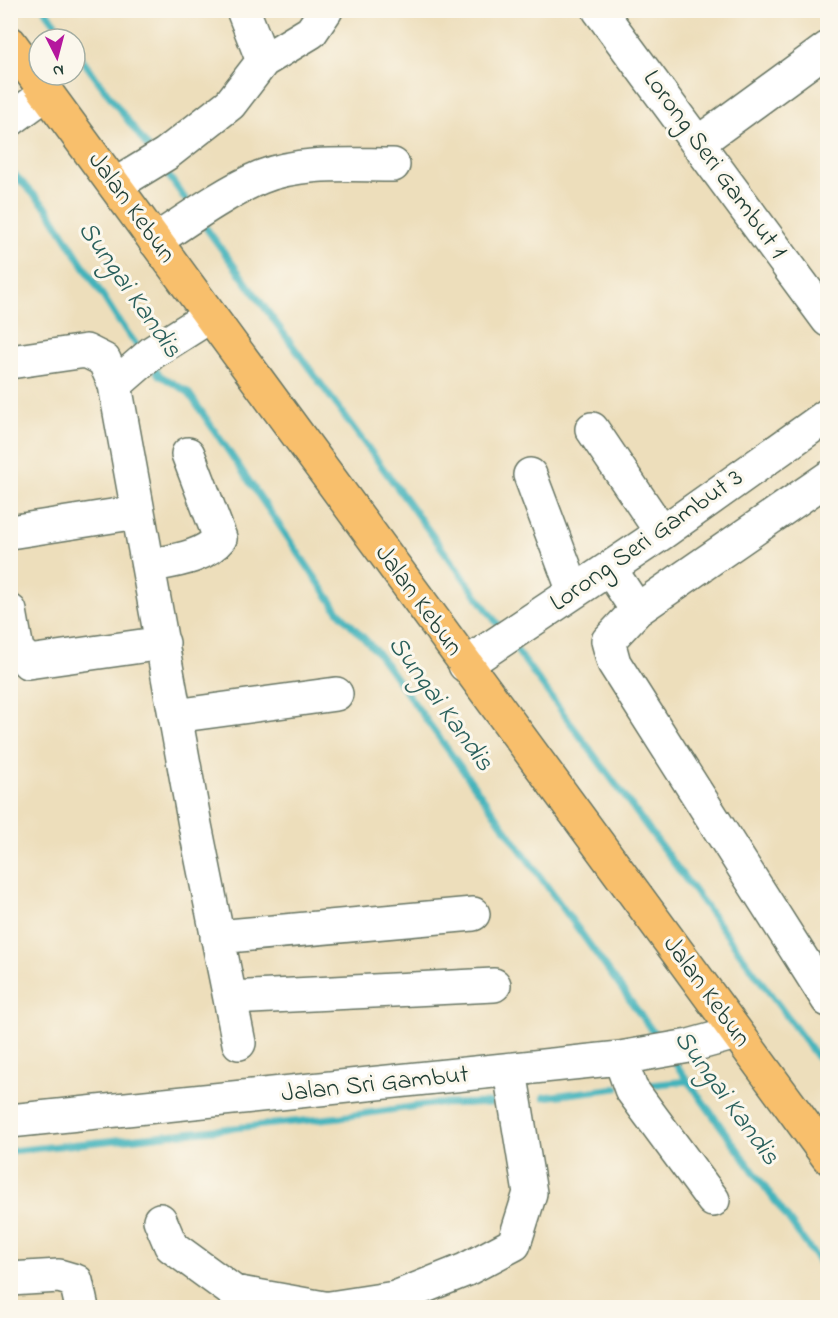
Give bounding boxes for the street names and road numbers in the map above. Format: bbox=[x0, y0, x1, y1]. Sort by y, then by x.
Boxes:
street label: Lorong Seri Gambut 1 bbox=[632, 62, 796, 268]
street label: Jalan Kebun bbox=[77, 144, 185, 272]
street label: Lorong Seri Gambut 3 bbox=[543, 460, 751, 622]
street label: Jalan Kebun bbox=[364, 537, 472, 665]
street label: Jalan Kebun bbox=[652, 928, 760, 1056]
street label: Jalan Sri Gambut bbox=[279, 1056, 471, 1114]

